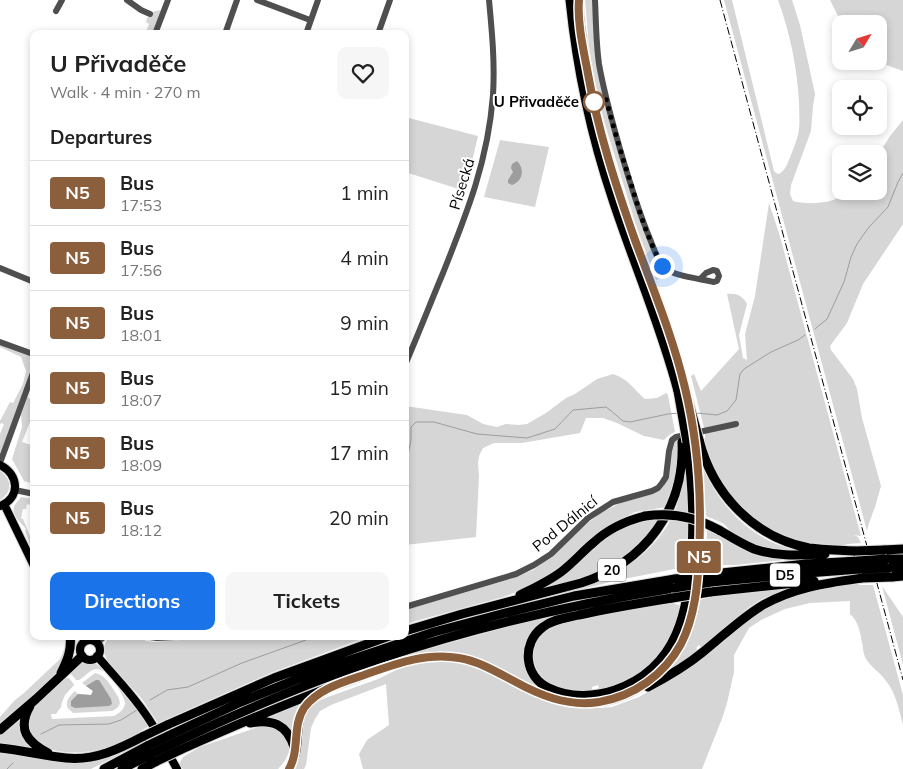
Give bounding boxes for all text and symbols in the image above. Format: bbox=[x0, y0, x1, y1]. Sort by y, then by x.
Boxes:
north arrow bbox=[832, 15, 888, 70]
map controls bbox=[832, 15, 887, 200]
button: heart bbox=[337, 47, 389, 99]
text: U Přivaděče bbox=[50, 48, 187, 78]
button: locate bbox=[832, 80, 887, 135]
text: Walk · 4 min · 270 m bbox=[50, 82, 201, 102]
marker: U Přivaděče bbox=[583, 91, 605, 113]
place label: U Přivaděče bbox=[494, 92, 579, 111]
text: Departures bbox=[50, 125, 152, 149]
button: layers bbox=[832, 145, 887, 200]
street label: Písecká bbox=[445, 156, 478, 212]
text: Bus bbox=[120, 171, 154, 195]
text: N5 bbox=[65, 181, 90, 204]
text: 1 min bbox=[340, 181, 389, 205]
text: 17:53 bbox=[120, 195, 162, 215]
text: Bus bbox=[120, 236, 154, 260]
text: N5 bbox=[65, 246, 90, 269]
text: 4 min bbox=[340, 246, 389, 270]
your location bbox=[650, 254, 675, 279]
text: 17:56 bbox=[120, 260, 162, 280]
text: Bus bbox=[120, 301, 154, 325]
text: N5 bbox=[65, 311, 90, 334]
text: 9 min bbox=[340, 311, 389, 335]
text: 18:01 bbox=[120, 325, 162, 345]
text: Bus bbox=[120, 366, 154, 390]
text: N5 bbox=[65, 376, 90, 399]
text: 15 min bbox=[329, 376, 389, 400]
text: 18:07 bbox=[120, 390, 162, 410]
text: Bus bbox=[120, 431, 154, 455]
text: N5 bbox=[65, 441, 90, 464]
text: 17 min bbox=[329, 441, 389, 465]
text: 18:09 bbox=[120, 455, 162, 475]
street label: Pod Dálnicí bbox=[528, 491, 602, 556]
text: Bus bbox=[120, 496, 154, 520]
text: N5 bbox=[65, 506, 90, 529]
text: 20 min bbox=[329, 506, 389, 530]
text: 18:12 bbox=[120, 520, 162, 540]
line badge: N5 bbox=[676, 541, 722, 573]
text: N5 bbox=[687, 545, 711, 568]
road number: 20 bbox=[598, 558, 626, 582]
road number: D5 bbox=[770, 564, 800, 586]
button: Directions bbox=[50, 572, 215, 630]
button: Tickets bbox=[225, 572, 389, 630]

